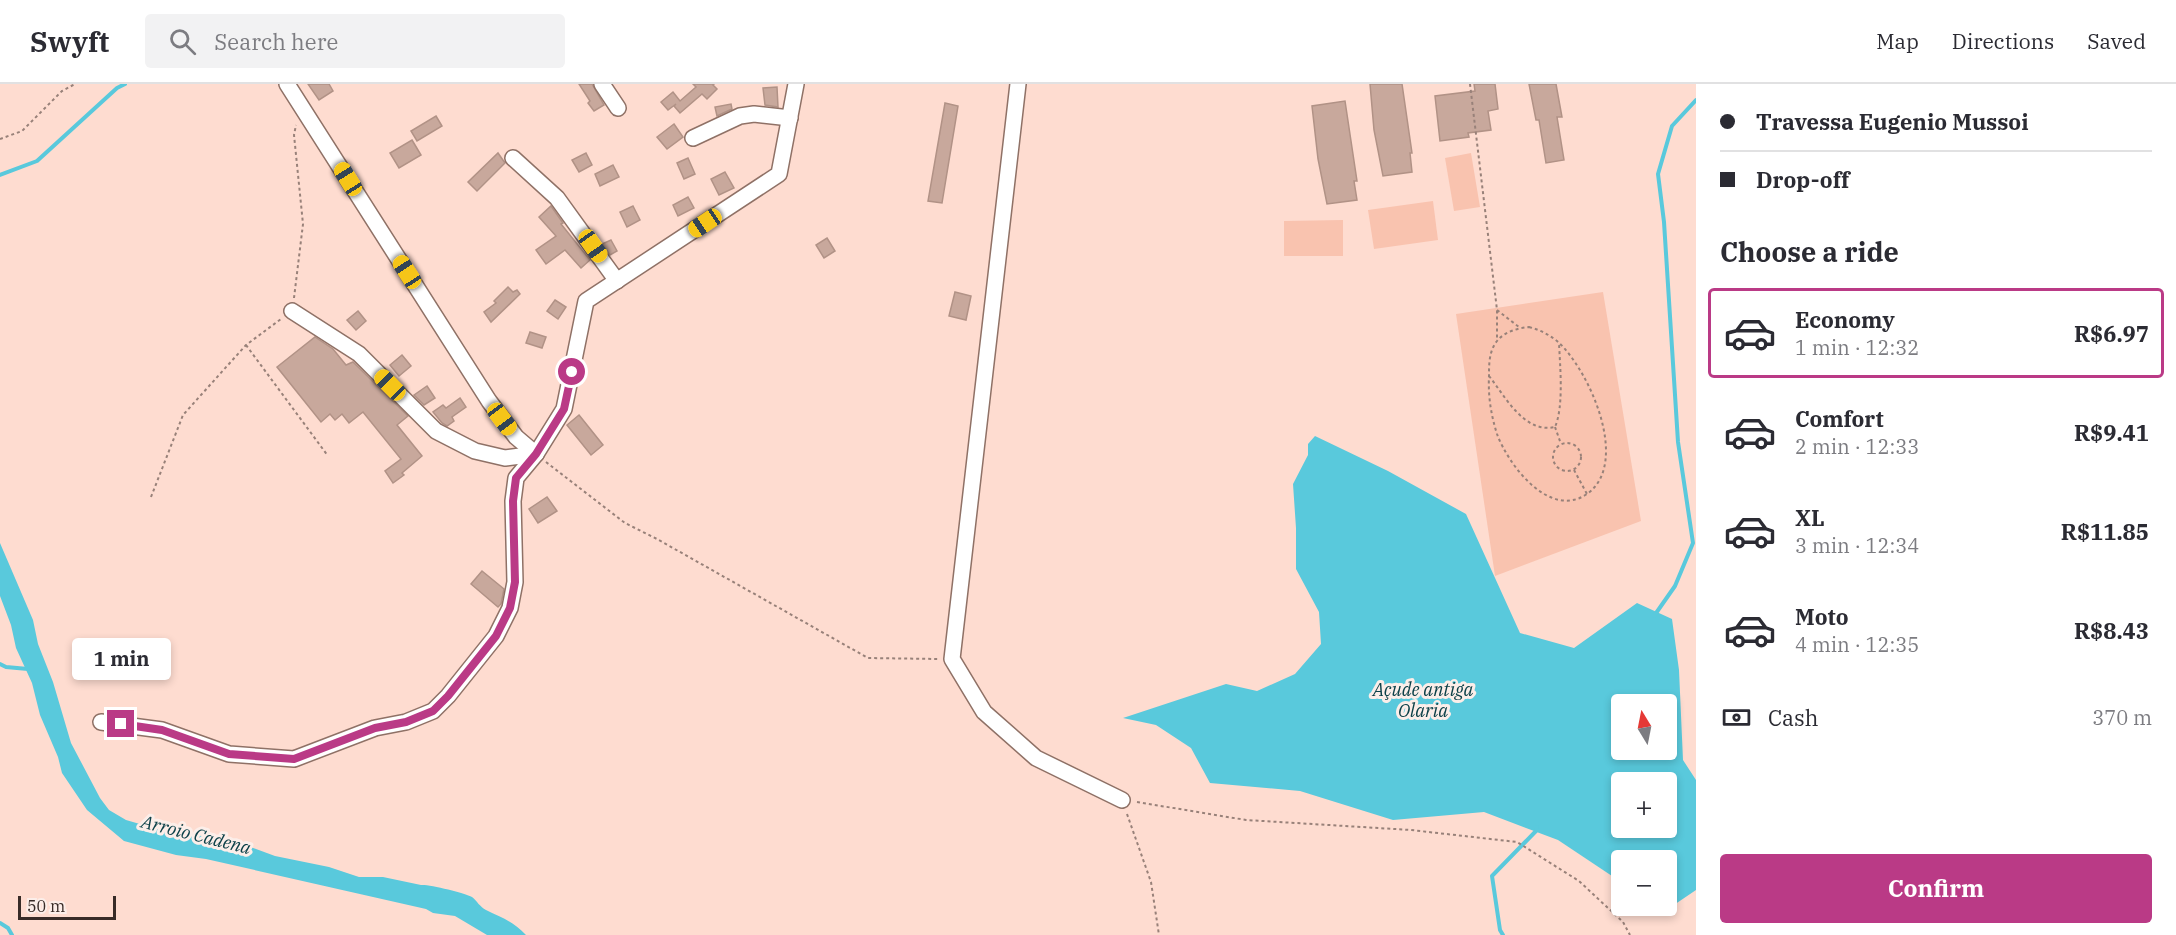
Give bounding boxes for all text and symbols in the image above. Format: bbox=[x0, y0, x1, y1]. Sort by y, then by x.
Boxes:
search box bbox=[145, 14, 565, 68]
text: Swyft bbox=[30, 23, 109, 60]
icon: search bbox=[166, 25, 199, 58]
text: Search here bbox=[214, 27, 338, 56]
text: Map bbox=[1876, 27, 1919, 55]
text: Directions bbox=[1952, 27, 2054, 55]
text: Saved bbox=[2087, 27, 2146, 55]
text: Travessa Eugenio Mussoi bbox=[1756, 107, 2029, 136]
car bbox=[331, 159, 365, 199]
text: Drop-off bbox=[1756, 165, 1850, 194]
car bbox=[685, 205, 725, 241]
car bbox=[575, 226, 611, 266]
text: Choose a ride bbox=[1720, 234, 1899, 269]
car bbox=[390, 252, 424, 292]
text: Economy bbox=[1795, 305, 1895, 334]
icon: car bbox=[1723, 306, 1777, 360]
text: R$6.97 bbox=[2074, 319, 2149, 348]
text: 1 min · 12:32 bbox=[1795, 334, 1919, 361]
route start bbox=[558, 358, 585, 385]
car bbox=[371, 366, 409, 404]
car bbox=[484, 399, 520, 439]
text: Comfort bbox=[1795, 404, 1884, 433]
icon: car bbox=[1723, 405, 1777, 459]
text: R$9.41 bbox=[2074, 418, 2149, 447]
text: 2 min · 12:33 bbox=[1795, 433, 1919, 460]
text: XL bbox=[1795, 503, 1825, 532]
icon: car bbox=[1723, 504, 1777, 558]
text: R$11.85 bbox=[2061, 517, 2149, 546]
text: 3 min · 12:34 bbox=[1795, 532, 1919, 559]
text: Moto bbox=[1795, 602, 1849, 631]
icon: car bbox=[1723, 603, 1777, 657]
text: R$8.43 bbox=[2074, 616, 2149, 645]
text: 4 min · 12:35 bbox=[1795, 631, 1919, 658]
callout: 1 min bbox=[72, 637, 170, 679]
text: 1 min bbox=[94, 645, 150, 672]
water label: Açude antiga Olaria bbox=[1372, 678, 1473, 722]
north arrow bbox=[1611, 694, 1677, 760]
map controls bbox=[1611, 694, 1677, 916]
icon: cash bbox=[1720, 701, 1753, 734]
text: Cash bbox=[1768, 703, 1819, 732]
text: 370 m bbox=[2092, 704, 2152, 731]
route end bbox=[107, 710, 134, 737]
button: + bbox=[1611, 772, 1677, 838]
water label: Arroio Cadena bbox=[138, 810, 254, 859]
button: − bbox=[1611, 850, 1677, 916]
button: Confirm bbox=[1720, 854, 2152, 923]
scale bar bbox=[18, 893, 116, 920]
text: 50 m bbox=[27, 896, 65, 916]

